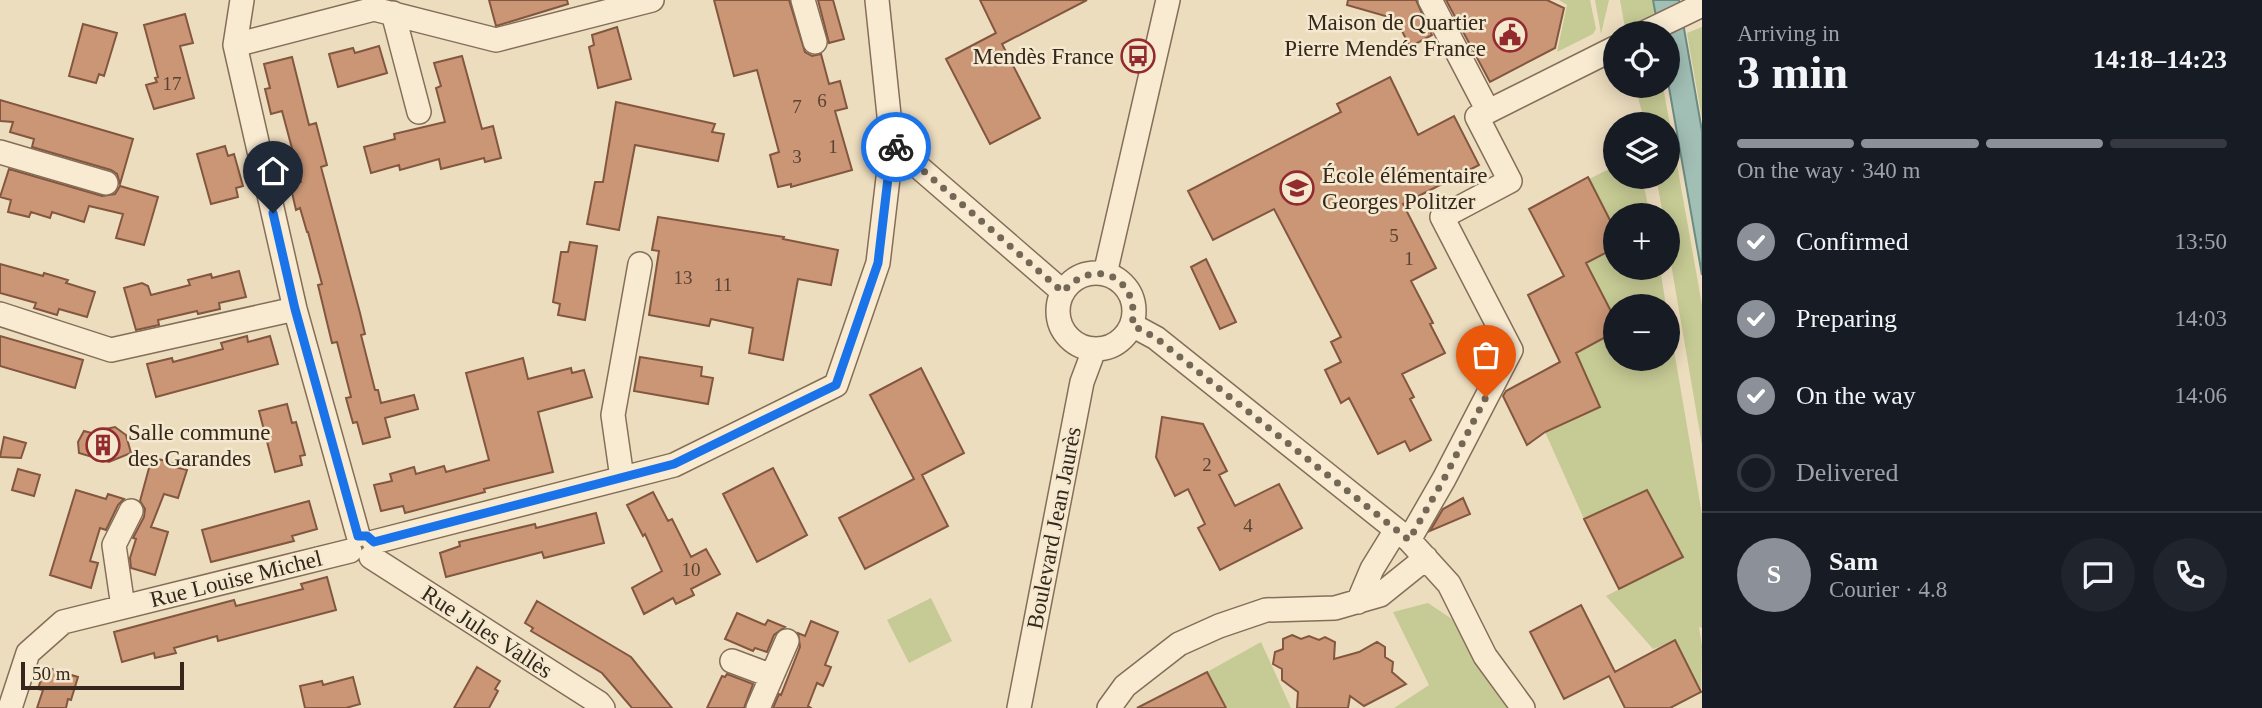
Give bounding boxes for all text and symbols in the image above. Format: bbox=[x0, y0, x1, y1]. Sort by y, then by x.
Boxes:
place label: Maison de Quartier Pierre Mendés France bbox=[1284, 10, 1486, 61]
public building icon: Maison de Quartier Pierre Mendés France bbox=[1491, 16, 1529, 54]
map controls bbox=[1603, 21, 1680, 371]
button: locate bbox=[1603, 21, 1680, 98]
text: Arriving in bbox=[1737, 21, 1840, 46]
bus stop icon: Mendès France bbox=[1119, 37, 1157, 75]
place label: Mendès France bbox=[973, 44, 1114, 69]
text: 14:18–14:23 bbox=[2093, 45, 2227, 74]
text: 3 min bbox=[1737, 47, 1848, 98]
house number: 17 bbox=[163, 73, 182, 94]
house number: 6 bbox=[817, 90, 827, 111]
house number: 7 bbox=[792, 96, 802, 117]
courier bbox=[861, 112, 931, 182]
button: layers bbox=[1603, 112, 1680, 189]
icon: bike bbox=[877, 128, 915, 166]
house number: 1 bbox=[828, 136, 838, 157]
pin bbox=[243, 141, 303, 213]
house number: 3 bbox=[792, 146, 802, 167]
icon: home bbox=[254, 152, 292, 190]
text: On the way · 340 m bbox=[1737, 158, 1920, 183]
place label: École élémentaire Georges Politzer bbox=[1322, 163, 1487, 214]
school or university icon: École élémentaire Georges Politzer bbox=[1278, 169, 1316, 207]
button: + bbox=[1603, 203, 1680, 280]
icon: check bbox=[1737, 223, 1775, 261]
house number: 5 bbox=[1389, 225, 1399, 246]
text: Confirmed bbox=[1796, 227, 1909, 256]
text: 13:50 bbox=[2175, 229, 2227, 254]
house number: 1 bbox=[1404, 248, 1414, 269]
house number: 13 bbox=[674, 267, 693, 288]
house number: 11 bbox=[714, 274, 732, 295]
button: − bbox=[1603, 294, 1680, 371]
icon: check bbox=[1737, 300, 1775, 338]
text: Preparing bbox=[1796, 304, 1897, 333]
text: 14:03 bbox=[2175, 306, 2227, 331]
pin bbox=[1456, 325, 1516, 397]
icon: bag bbox=[1467, 336, 1505, 374]
icon: check bbox=[1737, 377, 1775, 415]
text: On the way bbox=[1796, 381, 1916, 410]
text: 14:06 bbox=[2175, 383, 2227, 408]
place label: Salle commune des Garandes bbox=[128, 420, 270, 471]
street label: Boulevard Jean Jaurès bbox=[1022, 425, 1086, 631]
building icon: Salle commune des Garandes bbox=[84, 426, 122, 464]
house number: 2 bbox=[1202, 454, 1212, 475]
text: Delivered bbox=[1796, 458, 1899, 487]
house number: 4 bbox=[1243, 515, 1253, 536]
button: chat bbox=[2061, 538, 2135, 612]
button: phone bbox=[2153, 538, 2227, 612]
street label: Rue Louise Michel bbox=[147, 546, 325, 612]
text: Sam bbox=[1829, 547, 1878, 576]
house number: 10 bbox=[682, 559, 701, 580]
text: S bbox=[1767, 560, 1781, 589]
text: Courier · 4.8 bbox=[1829, 577, 1947, 602]
street label: Rue Jules Vallès bbox=[417, 581, 557, 683]
scale bar bbox=[21, 659, 184, 691]
text: 50 m bbox=[32, 663, 71, 684]

